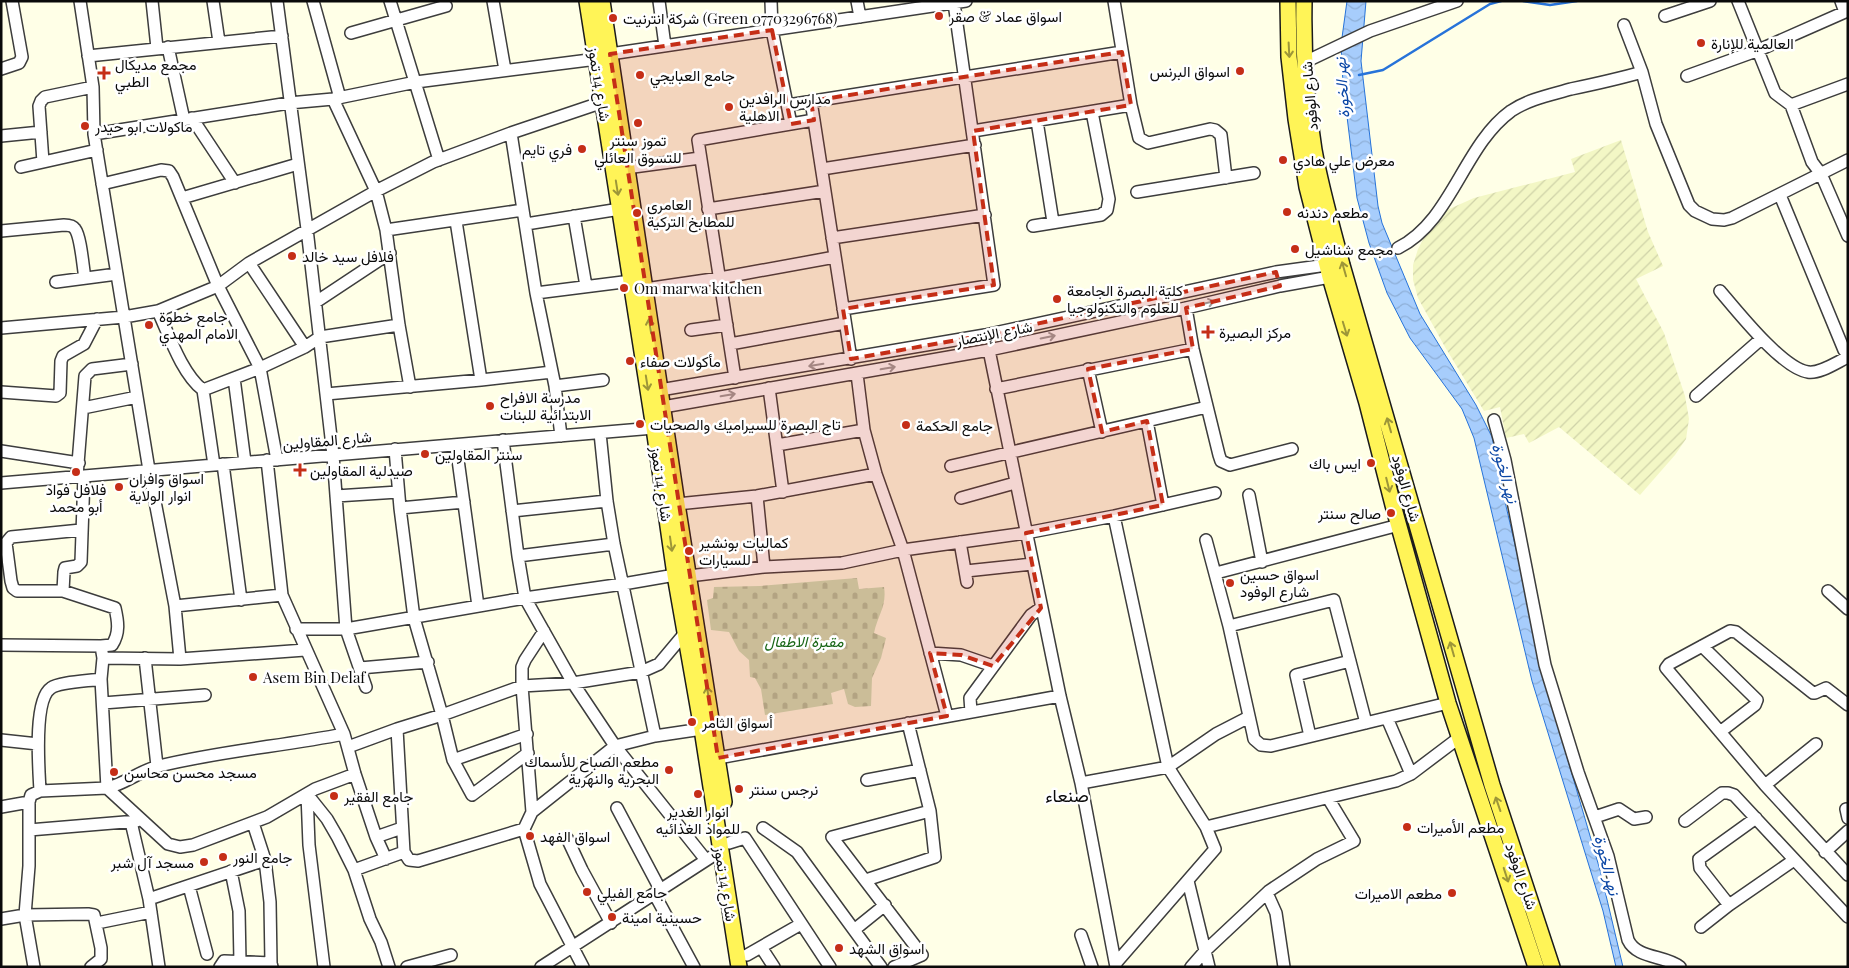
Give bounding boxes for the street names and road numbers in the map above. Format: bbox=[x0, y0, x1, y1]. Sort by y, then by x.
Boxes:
street label: شارع 14 تموز bbox=[582, 44, 616, 123]
street label: شارع الوفود bbox=[1296, 60, 1324, 131]
street label: شارع الإنتصار bbox=[953, 316, 1034, 352]
street label: شارع المقاولين bbox=[282, 426, 373, 456]
street label: شارع 14 تموز bbox=[645, 444, 677, 523]
street label: شارع الوفود bbox=[1386, 452, 1426, 525]
street label: شارع الوفود bbox=[1499, 840, 1543, 913]
street label: شارع 14 تموز bbox=[708, 844, 742, 923]

